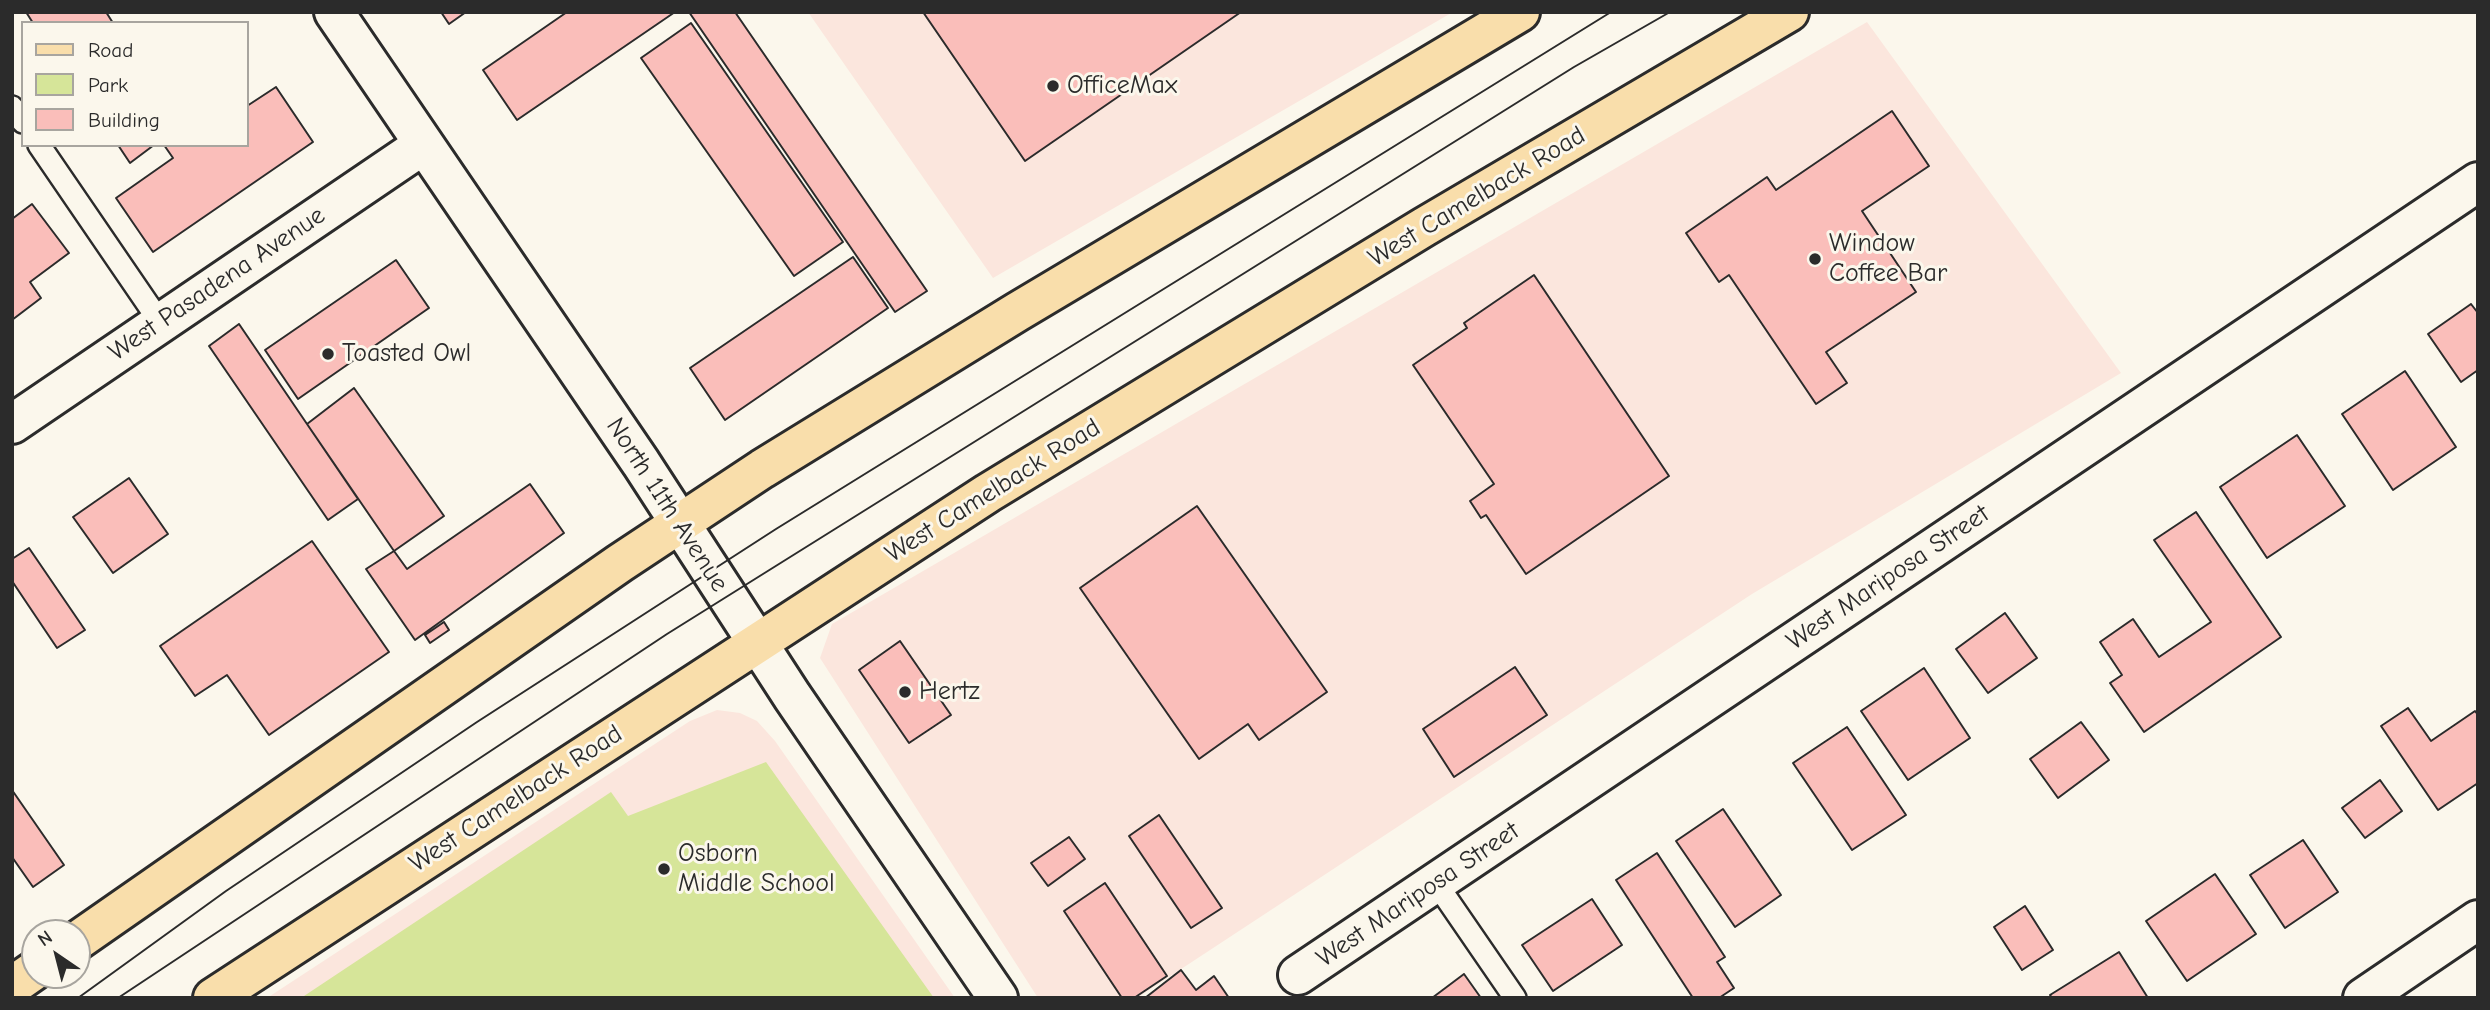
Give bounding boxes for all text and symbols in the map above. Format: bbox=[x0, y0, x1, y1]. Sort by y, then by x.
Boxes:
legend bbox=[21, 21, 248, 147]
text: Road bbox=[88, 38, 133, 62]
place label: OfficeMax bbox=[1067, 70, 1177, 102]
text: Park bbox=[88, 73, 128, 97]
marker: OfficeMax bbox=[1045, 78, 1061, 94]
text: Building bbox=[88, 108, 160, 132]
street label: West Camelback Road bbox=[1363, 120, 1591, 274]
street label: West Pasadena Avenue bbox=[103, 200, 331, 368]
place label: Window Coffee Bar bbox=[1829, 228, 1947, 290]
marker: Window Coffee Bar bbox=[1807, 251, 1823, 267]
place label: Toasted Owl bbox=[342, 338, 471, 370]
marker: Toasted Owl bbox=[320, 346, 336, 362]
street label: North 11th Avenue bbox=[599, 412, 735, 598]
street label: West Camelback Road bbox=[880, 412, 1106, 570]
street label: West Mariposa Street bbox=[1781, 499, 1995, 657]
place label: Hertz bbox=[919, 676, 980, 708]
marker: Hertz bbox=[897, 684, 913, 700]
street label: West Camelback Road bbox=[404, 718, 628, 880]
street label: West Mariposa Street bbox=[1311, 816, 1525, 974]
place label: Osborn Middle School bbox=[678, 838, 835, 900]
marker: Osborn Middle School bbox=[656, 861, 672, 877]
north arrow bbox=[21, 919, 91, 989]
text: N bbox=[34, 926, 56, 951]

